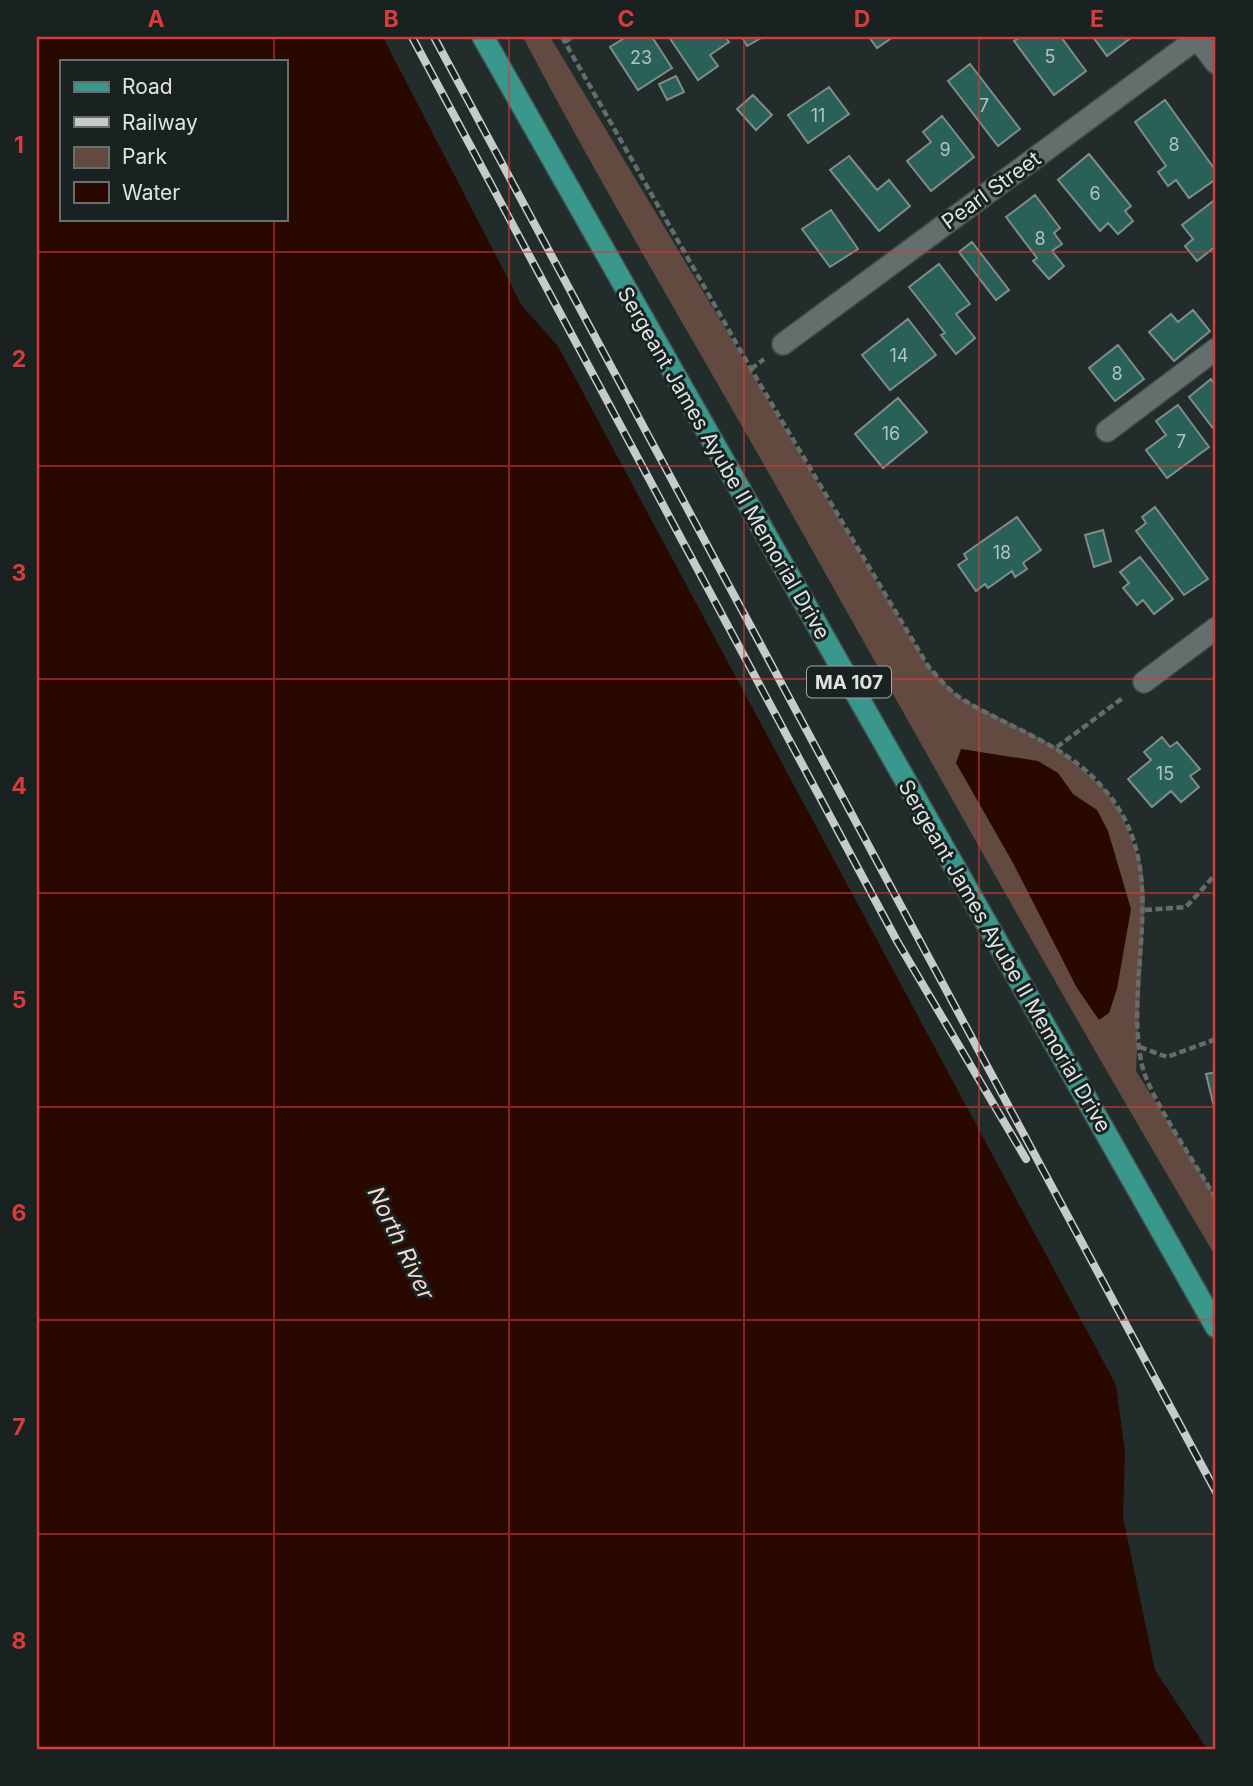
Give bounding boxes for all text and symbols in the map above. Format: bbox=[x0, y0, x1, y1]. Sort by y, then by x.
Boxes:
text: A bbox=[147, 5, 165, 33]
text: B bbox=[383, 5, 399, 33]
text: C bbox=[617, 5, 635, 33]
text: D bbox=[854, 5, 870, 33]
text: E bbox=[1090, 5, 1104, 33]
house number: 5 bbox=[1045, 46, 1055, 67]
house number: 23 bbox=[630, 47, 652, 68]
legend bbox=[60, 60, 287, 220]
text: Road bbox=[122, 74, 173, 99]
house number: 7 bbox=[979, 95, 989, 116]
house number: 11 bbox=[811, 105, 825, 126]
text: Railway bbox=[122, 110, 198, 135]
text: 1 bbox=[14, 131, 24, 159]
house number: 8 bbox=[1168, 134, 1180, 155]
house number: 9 bbox=[939, 139, 951, 160]
text: Park bbox=[122, 144, 167, 169]
street label: Pearl Street bbox=[937, 146, 1045, 234]
text: Water bbox=[122, 180, 180, 205]
house number: 6 bbox=[1089, 183, 1101, 204]
house number: 8 bbox=[1034, 228, 1046, 249]
street label: Sergeant James Ayube II Memorial Drive bbox=[612, 282, 836, 644]
text: 2 bbox=[12, 345, 26, 373]
house number: 14 bbox=[890, 345, 908, 366]
house number: 8 bbox=[1111, 363, 1123, 384]
house number: 16 bbox=[882, 423, 900, 444]
house number: 7 bbox=[1176, 431, 1186, 452]
house number: 18 bbox=[993, 542, 1011, 563]
text: 3 bbox=[12, 559, 26, 587]
road number: MA 107 bbox=[807, 666, 891, 698]
house number: 15 bbox=[1156, 763, 1174, 784]
text: 4 bbox=[11, 772, 27, 800]
street label: Sergeant James Ayube II Memorial Drive bbox=[893, 775, 1117, 1137]
text: 5 bbox=[12, 986, 26, 1014]
water label: North River bbox=[362, 1182, 441, 1305]
text: 6 bbox=[12, 1199, 26, 1227]
text: 7 bbox=[12, 1413, 26, 1441]
text: 8 bbox=[12, 1627, 26, 1655]

